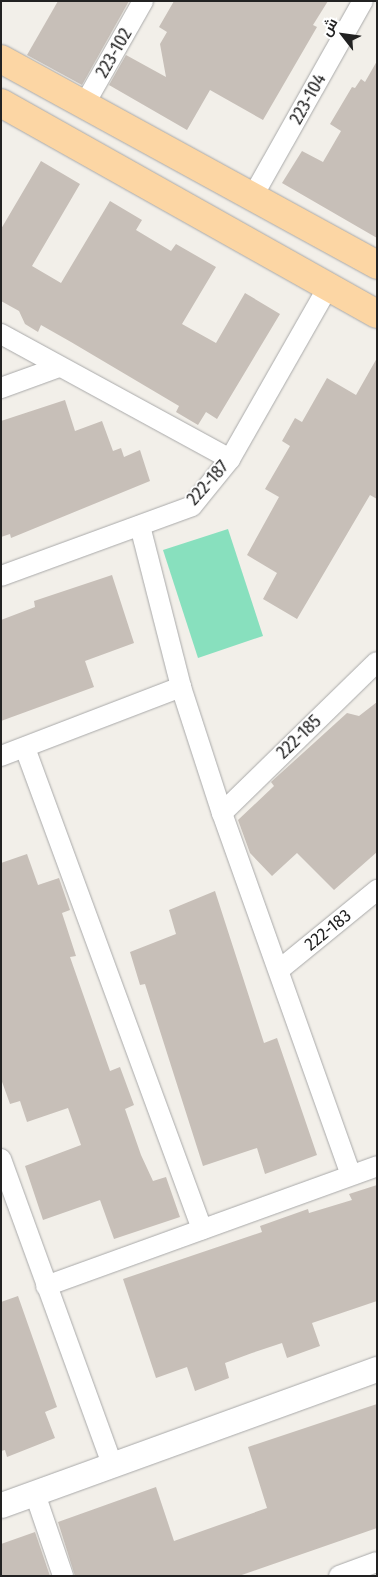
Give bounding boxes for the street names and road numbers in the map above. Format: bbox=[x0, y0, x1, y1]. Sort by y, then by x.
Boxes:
street label: 223-102 bbox=[91, 24, 137, 82]
street label: 223-104 bbox=[285, 70, 331, 128]
street label: 222-187 bbox=[182, 456, 234, 510]
street label: 222-185 bbox=[272, 711, 326, 763]
street label: 222-183 bbox=[300, 905, 356, 955]

